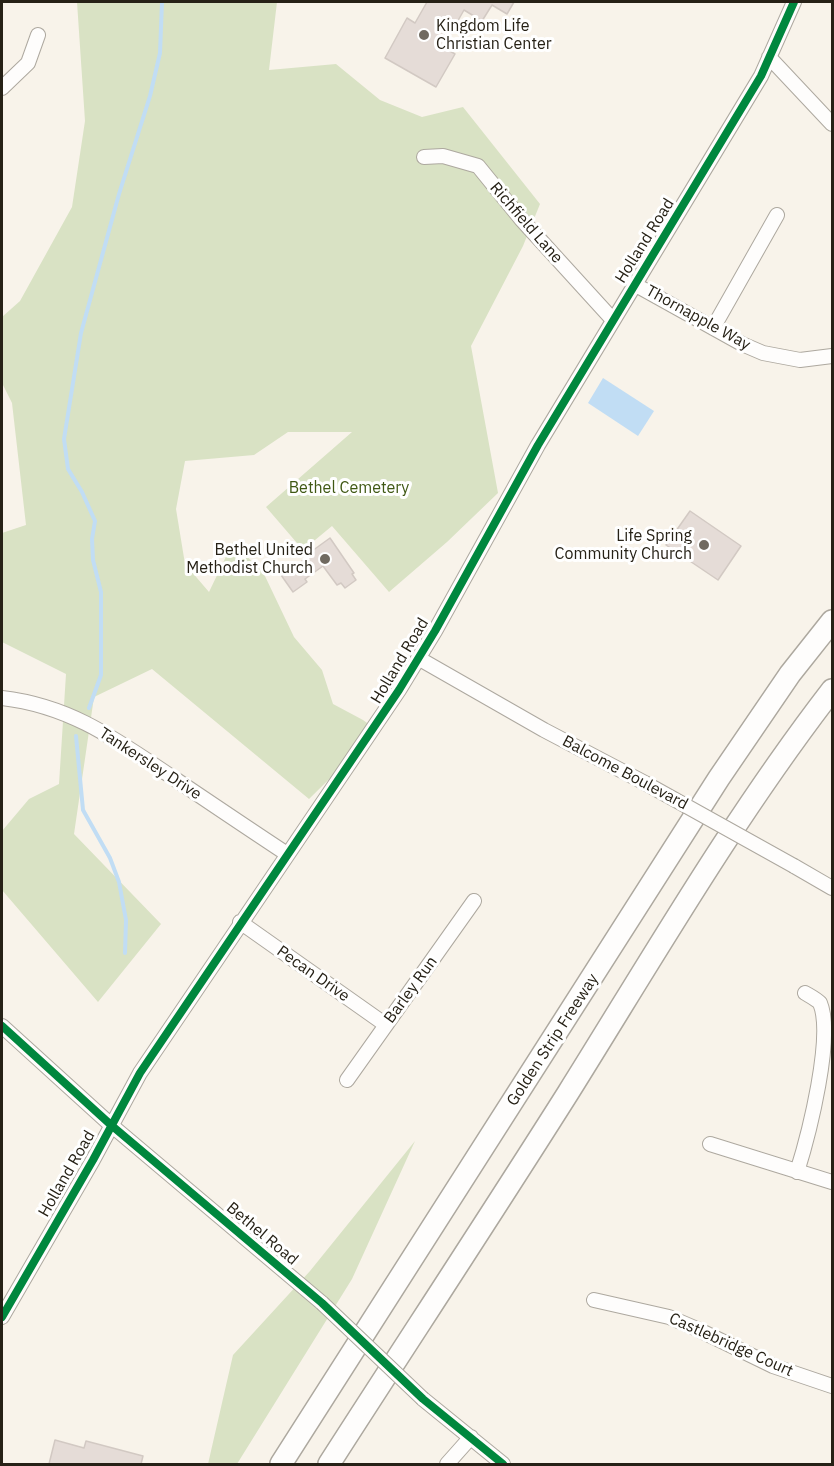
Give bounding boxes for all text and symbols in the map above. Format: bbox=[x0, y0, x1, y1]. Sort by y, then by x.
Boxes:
place label: Kingdom Life Christian Center bbox=[436, 16, 552, 54]
marker: Kingdom Life Christian Center bbox=[417, 28, 431, 42]
street label: Richfield Lane bbox=[486, 179, 566, 267]
street label: Holland Road bbox=[611, 195, 679, 287]
street label: Thornapple Way bbox=[642, 281, 754, 355]
park label: Bethel Cemetery bbox=[289, 478, 409, 498]
place label: Life Spring Community Church bbox=[555, 526, 692, 564]
marker: Life Spring Community Church bbox=[697, 538, 711, 552]
place label: Bethel United Methodist Church bbox=[186, 540, 313, 578]
marker: Bethel United Methodist Church bbox=[318, 552, 332, 566]
street label: Holland Road bbox=[367, 615, 433, 707]
street label: Tankersley Drive bbox=[95, 724, 205, 804]
street label: Balcome Boulevard bbox=[559, 732, 691, 814]
street label: Pecan Drive bbox=[273, 942, 353, 1006]
street label: Barley Run bbox=[380, 953, 442, 1027]
street label: Golden Strip Freeway bbox=[503, 970, 603, 1110]
street label: Holland Road bbox=[35, 1127, 99, 1221]
street label: Bethel Road bbox=[222, 1198, 302, 1270]
street label: Castlebridge Court bbox=[666, 1309, 796, 1381]

